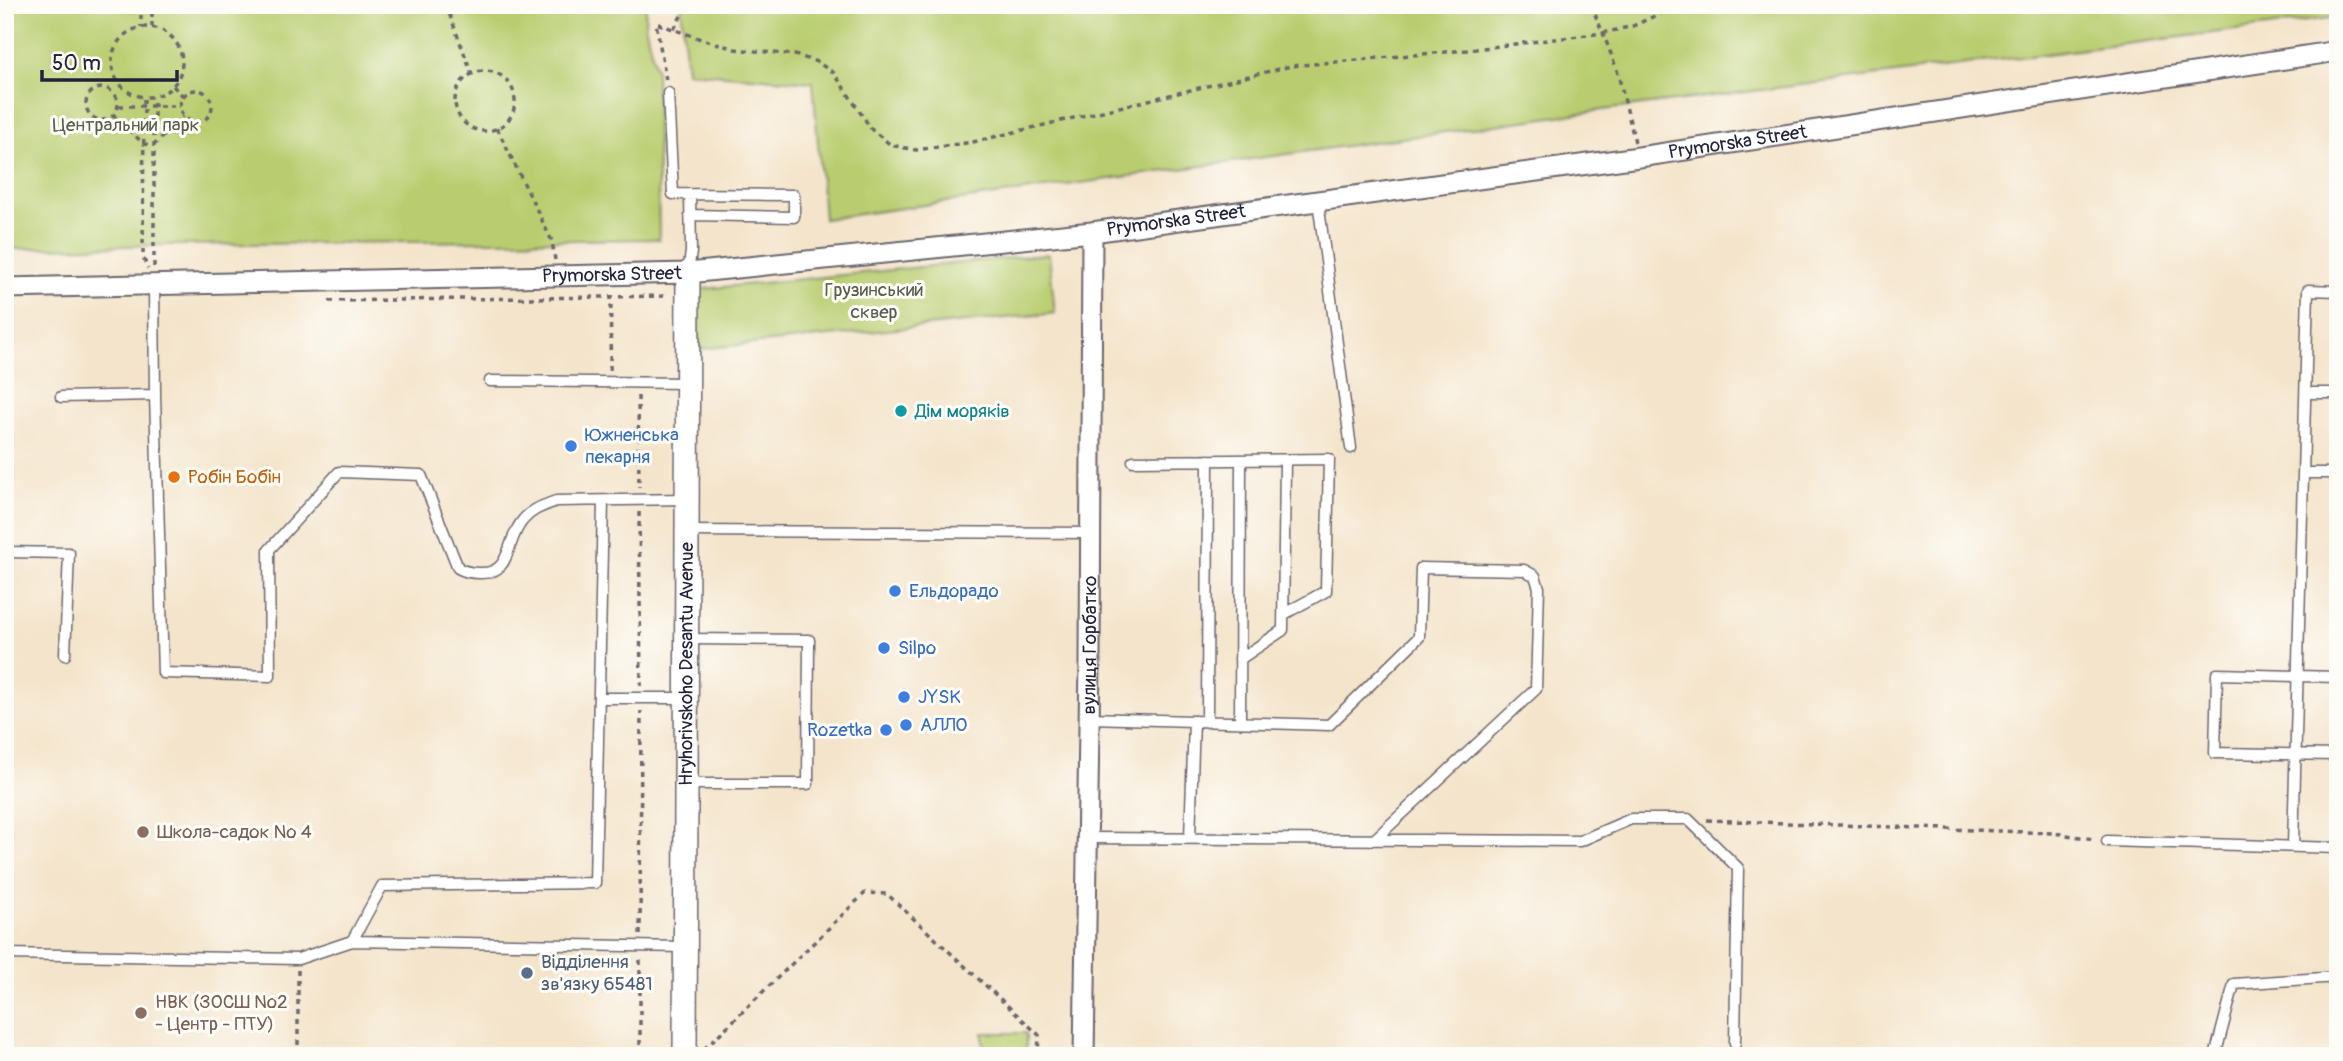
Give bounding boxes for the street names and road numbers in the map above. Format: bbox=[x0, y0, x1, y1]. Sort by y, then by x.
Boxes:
street label: Prymorska Street bbox=[1667, 120, 1809, 164]
street label: Prymorska Street bbox=[1105, 199, 1247, 242]
street label: Prymorska Street bbox=[542, 261, 682, 288]
street label: Hryhorivskoho Desantu Avenue bbox=[674, 541, 699, 786]
street label: вулиця Горбатко bbox=[1077, 576, 1102, 714]

